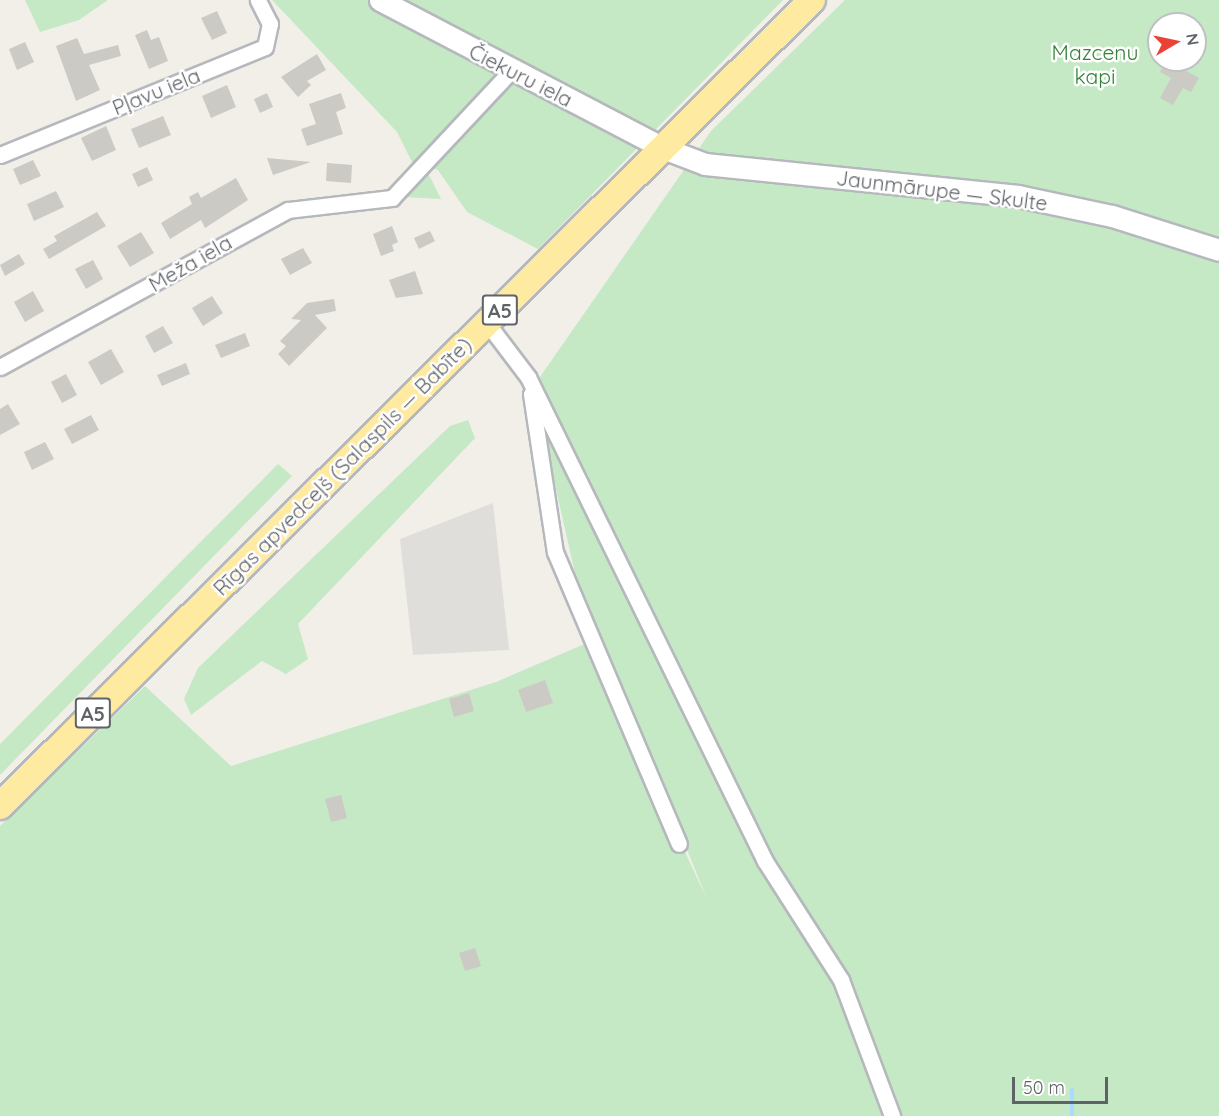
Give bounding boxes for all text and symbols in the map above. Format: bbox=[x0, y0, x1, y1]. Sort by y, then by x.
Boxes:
north arrow bbox=[1147, 12, 1207, 72]
text: N bbox=[1182, 32, 1204, 47]
street label: Čiekuru iela bbox=[465, 38, 577, 112]
park label: Mazcenu kapi bbox=[1052, 39, 1138, 89]
street label: Pļavu iela bbox=[108, 62, 204, 120]
street label: Jaunmārupe — Skulte bbox=[835, 165, 1049, 215]
street label: Meža iela bbox=[144, 229, 236, 297]
road number: A5 bbox=[480, 293, 520, 327]
street label: Rīgas apvedceļš (Salaspils — Babīte) bbox=[208, 332, 476, 600]
road number: A5 bbox=[74, 696, 112, 730]
scale bar bbox=[1015, 1065, 1111, 1103]
text: 50 m bbox=[1023, 1076, 1065, 1099]

